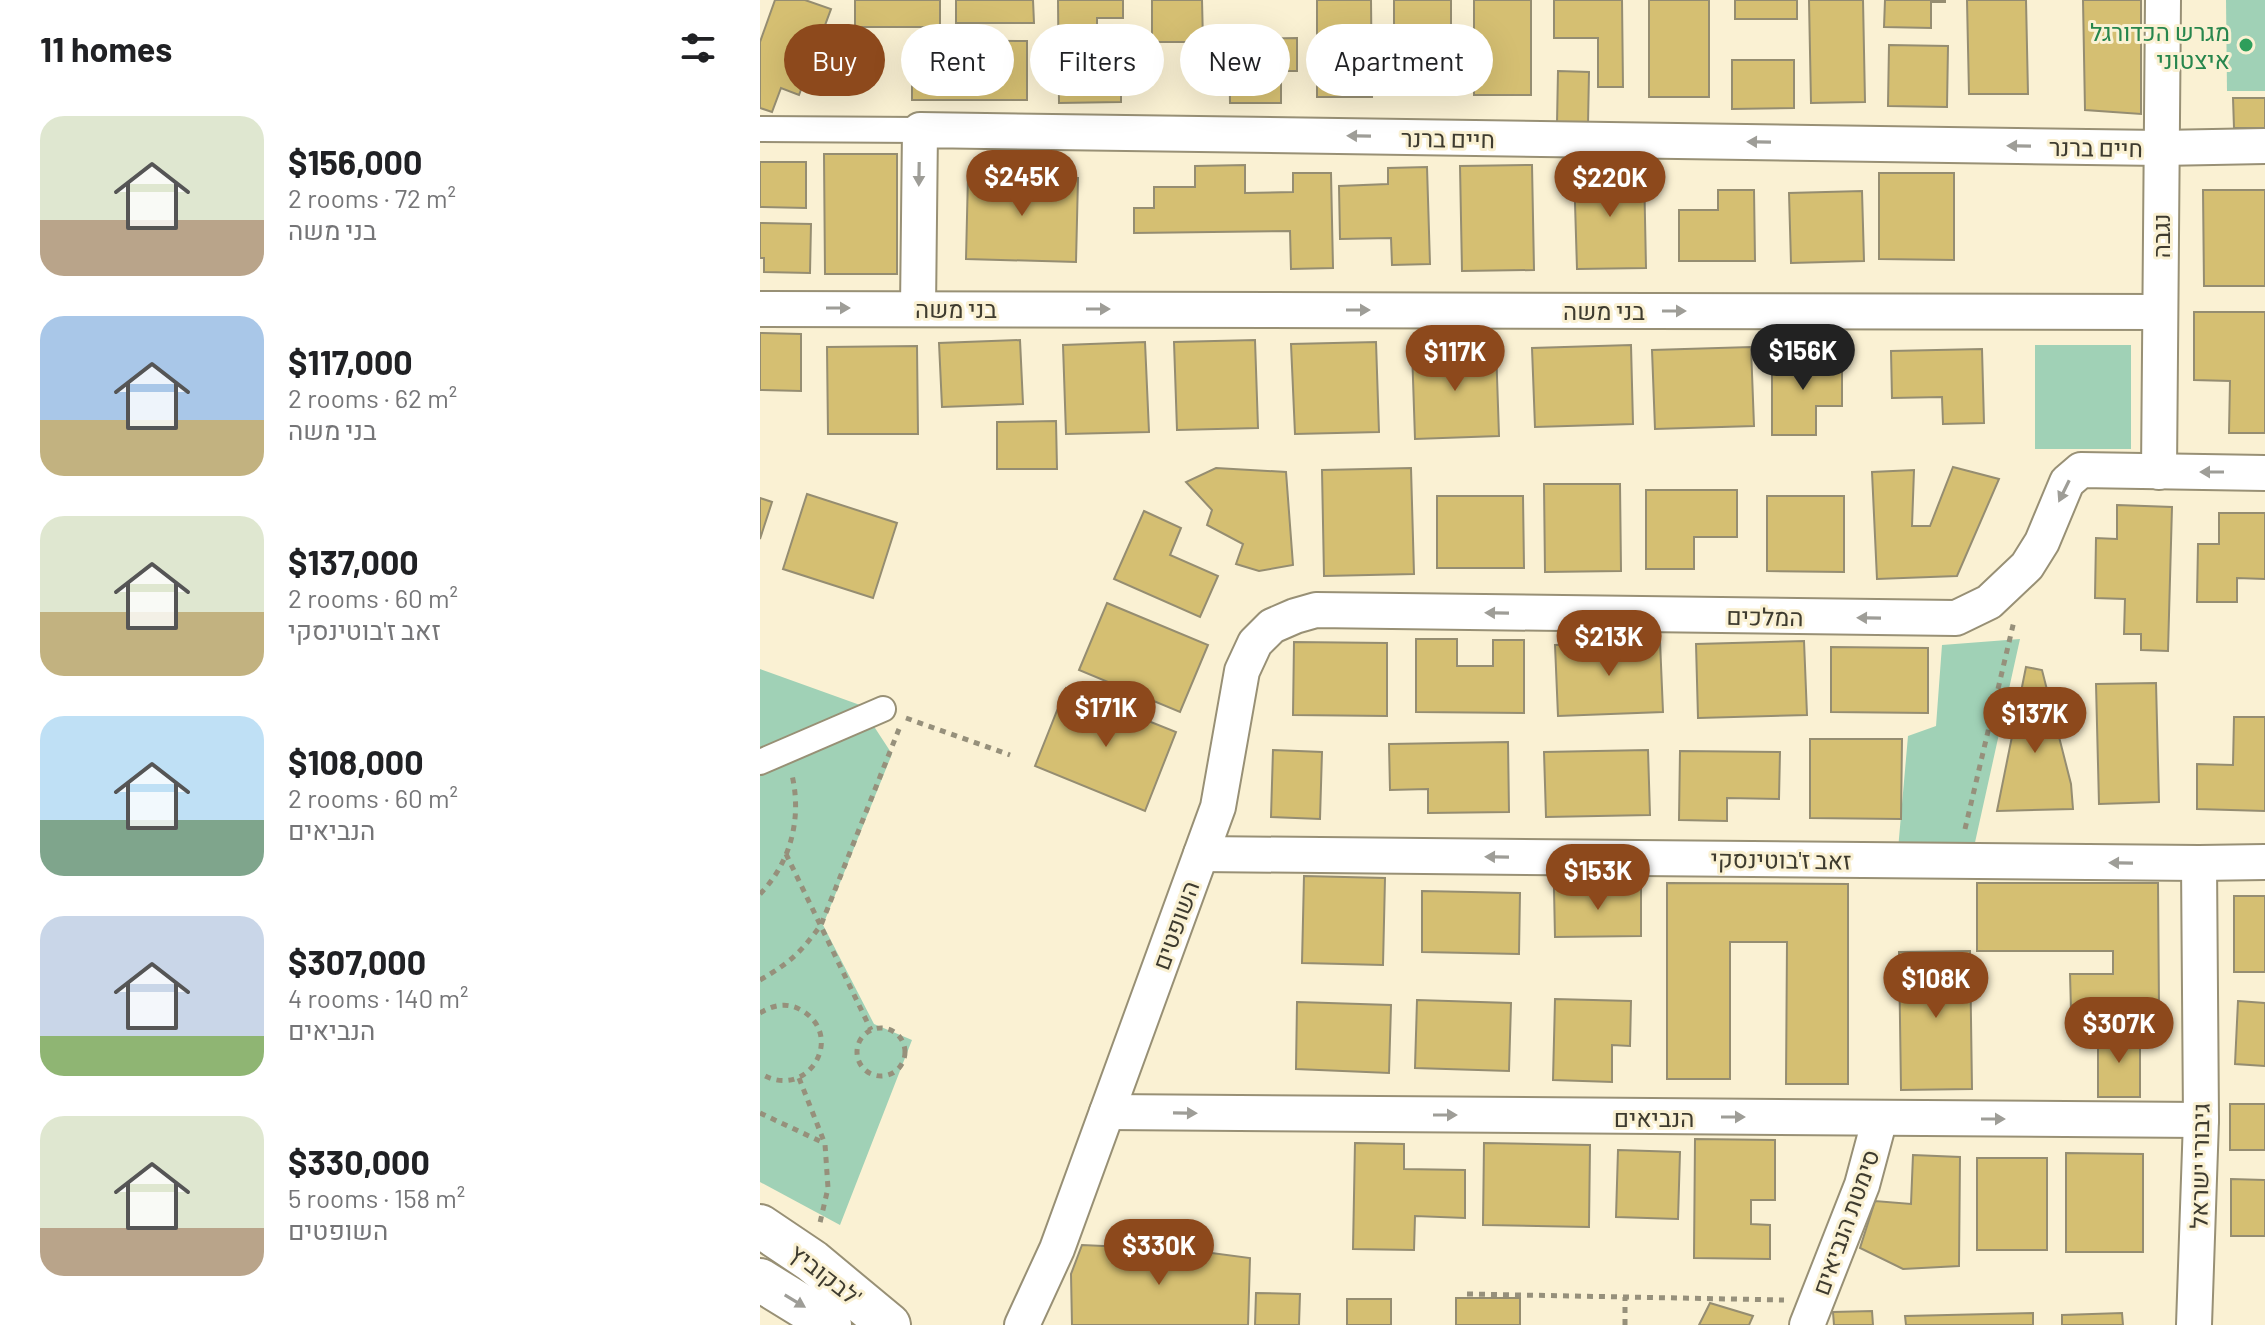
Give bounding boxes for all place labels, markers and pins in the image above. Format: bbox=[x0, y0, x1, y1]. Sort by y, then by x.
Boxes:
place label: מגרש הכדורגל איצטוני bbox=[2090, 17, 2230, 74]
marker: מגרש הכדורגל איצטוני bbox=[2237, 36, 2255, 54]
pin: $245K bbox=[966, 150, 1078, 218]
pin: $220K bbox=[1554, 151, 1666, 219]
pin: $156K bbox=[1747, 324, 1859, 392]
pin: $117K bbox=[1399, 325, 1511, 393]
pin: $213K bbox=[1553, 610, 1665, 678]
pin: $171K bbox=[1050, 681, 1162, 749]
pin: $137K bbox=[1979, 687, 2091, 755]
pin: $153K bbox=[1542, 844, 1654, 912]
pin: $108K bbox=[1880, 952, 1992, 1020]
pin: $307K bbox=[2063, 997, 2175, 1065]
pin: $330K bbox=[1103, 1219, 1215, 1287]

